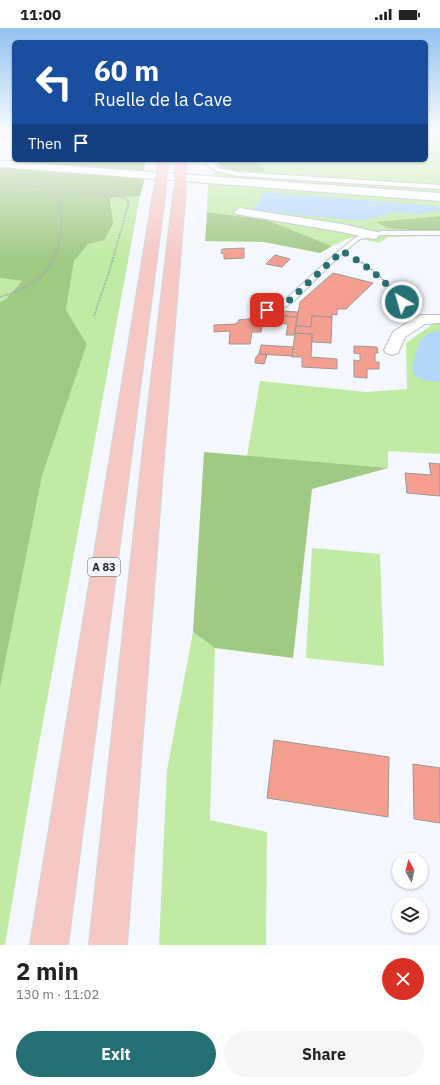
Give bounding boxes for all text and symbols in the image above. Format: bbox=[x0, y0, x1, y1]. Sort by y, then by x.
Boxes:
text: 11:00 bbox=[20, 5, 61, 24]
text: 60 m bbox=[94, 52, 159, 89]
icon: left bbox=[28, 56, 80, 108]
text: Ruelle de la Cave bbox=[94, 88, 232, 111]
icon: arrive bbox=[70, 132, 92, 154]
text: Then bbox=[28, 134, 62, 153]
position arrow bbox=[381, 281, 423, 323]
pin bbox=[250, 293, 284, 327]
icon: arrive bbox=[256, 299, 278, 321]
road number: A 83 bbox=[88, 558, 120, 576]
north arrow bbox=[392, 853, 428, 889]
map controls bbox=[392, 853, 428, 933]
button: layers bbox=[392, 897, 428, 933]
text: 2 min bbox=[16, 955, 79, 987]
button: close bbox=[382, 958, 424, 1000]
text: 130 m · 11:02 bbox=[16, 986, 99, 1003]
button: Exit bbox=[16, 1031, 216, 1077]
button: Share bbox=[224, 1031, 424, 1077]

